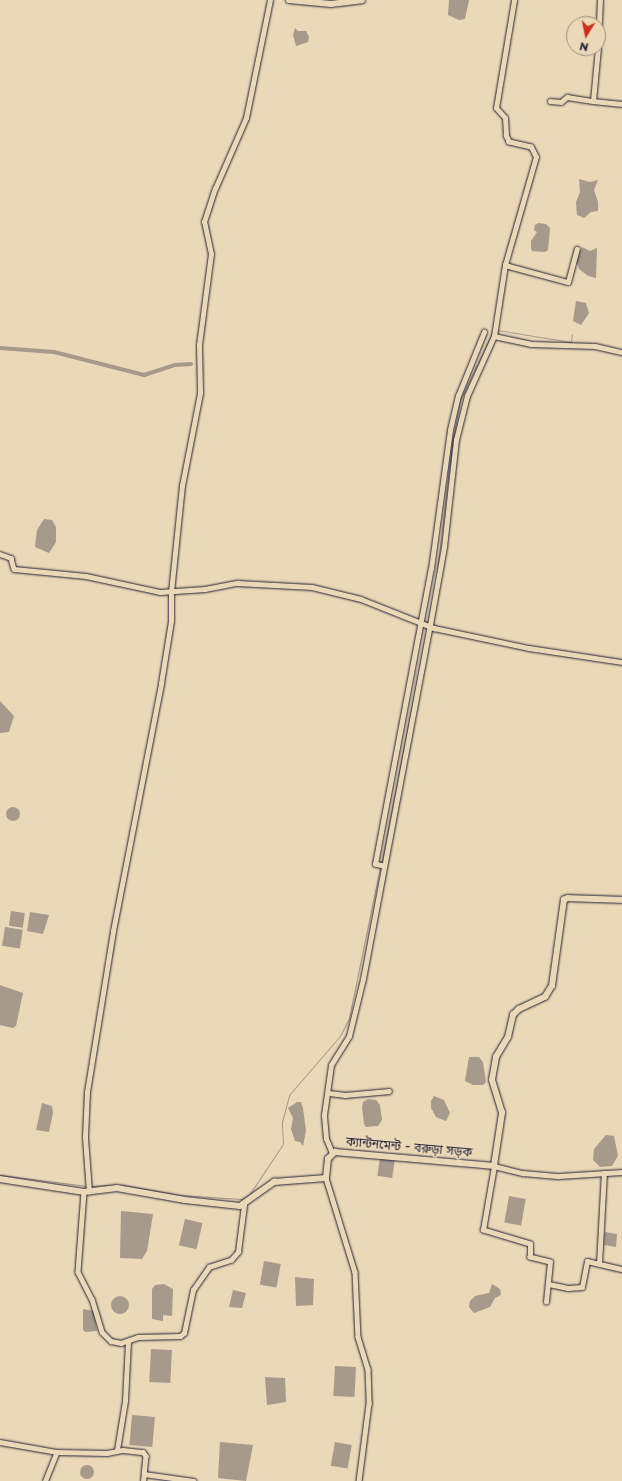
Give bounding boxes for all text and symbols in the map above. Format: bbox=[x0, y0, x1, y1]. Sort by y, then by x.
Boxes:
north arrow bbox=[566, 16, 606, 56]
text: N bbox=[578, 38, 590, 56]
street label: ক্যান্টনমেন্ট - বরুড়া সড়ক bbox=[345, 1134, 473, 1160]

